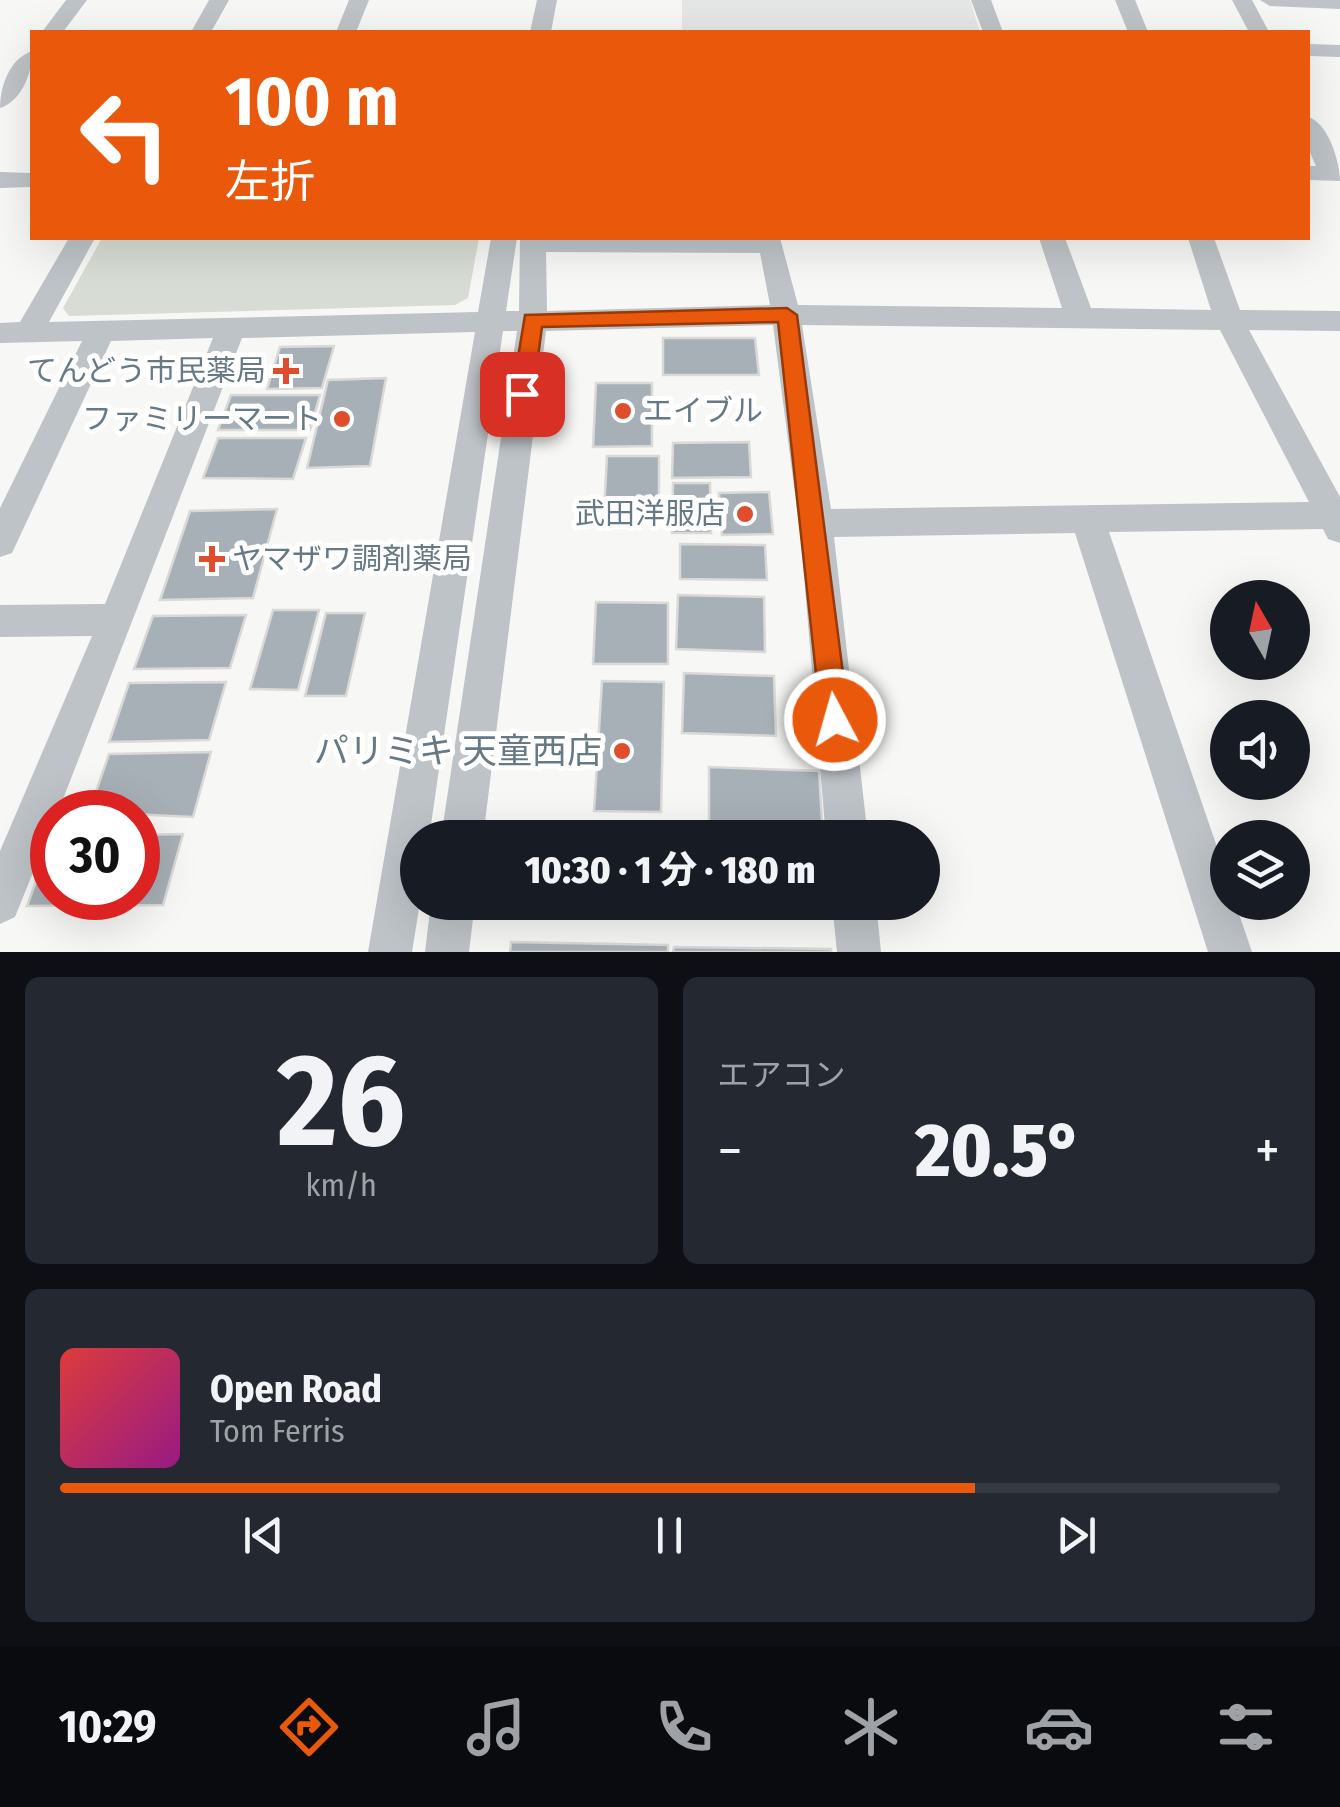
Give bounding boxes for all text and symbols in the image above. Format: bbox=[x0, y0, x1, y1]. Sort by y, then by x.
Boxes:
text: 100 m bbox=[225, 60, 399, 144]
icon: left bbox=[60, 70, 190, 200]
text: 左折 bbox=[225, 155, 315, 209]
pin bbox=[480, 352, 565, 437]
place label: てんどう市民薬局 bbox=[27, 353, 266, 389]
marker: てんどう市民薬局 bbox=[275, 360, 297, 382]
icon: arrive bbox=[495, 367, 550, 422]
place label: エイブル bbox=[643, 393, 763, 429]
marker: エイブル bbox=[612, 400, 634, 422]
place label: ファミリーマート bbox=[82, 401, 322, 437]
marker: ファミリーマート bbox=[331, 408, 353, 430]
place label: 武田洋服店 bbox=[575, 496, 725, 532]
marker: 武田洋服店 bbox=[734, 503, 756, 525]
place label: ヤマザワ調剤薬局 bbox=[232, 541, 472, 577]
marker: ヤマザワ調剤薬局 bbox=[201, 548, 223, 570]
north arrow bbox=[1210, 580, 1310, 680]
map controls bbox=[1210, 580, 1310, 920]
position arrow bbox=[783, 668, 887, 772]
button: sound bbox=[1210, 700, 1310, 800]
place label: パリミキ 天童西店 bbox=[314, 730, 602, 772]
marker: パリミキ 天童西店 bbox=[611, 740, 633, 762]
speed limit sign: 30 bbox=[30, 790, 160, 920]
button: layers bbox=[1210, 820, 1310, 920]
text: 10:30 · 1 分 · 180 m bbox=[525, 847, 815, 893]
text: 26 bbox=[277, 1023, 405, 1179]
text: エアコン bbox=[718, 1056, 846, 1094]
text: 20.5° bbox=[915, 1106, 1082, 1196]
text: − bbox=[718, 1118, 742, 1184]
text: + bbox=[1255, 1118, 1280, 1184]
text: km/h bbox=[306, 1166, 377, 1204]
text: Open Road bbox=[210, 1366, 382, 1412]
text: Tom Ferris bbox=[210, 1412, 345, 1450]
icon: previous bbox=[236, 1508, 291, 1563]
icon: pause bbox=[642, 1508, 697, 1563]
icon: next bbox=[1049, 1508, 1104, 1563]
icon: directions bbox=[274, 1692, 344, 1762]
icon: music bbox=[461, 1692, 531, 1762]
icon: phone bbox=[649, 1692, 719, 1762]
icon: climate bbox=[836, 1692, 906, 1762]
icon: car bbox=[1024, 1692, 1094, 1762]
icon: filters bbox=[1211, 1692, 1281, 1762]
text: 10:29 bbox=[59, 1700, 157, 1754]

